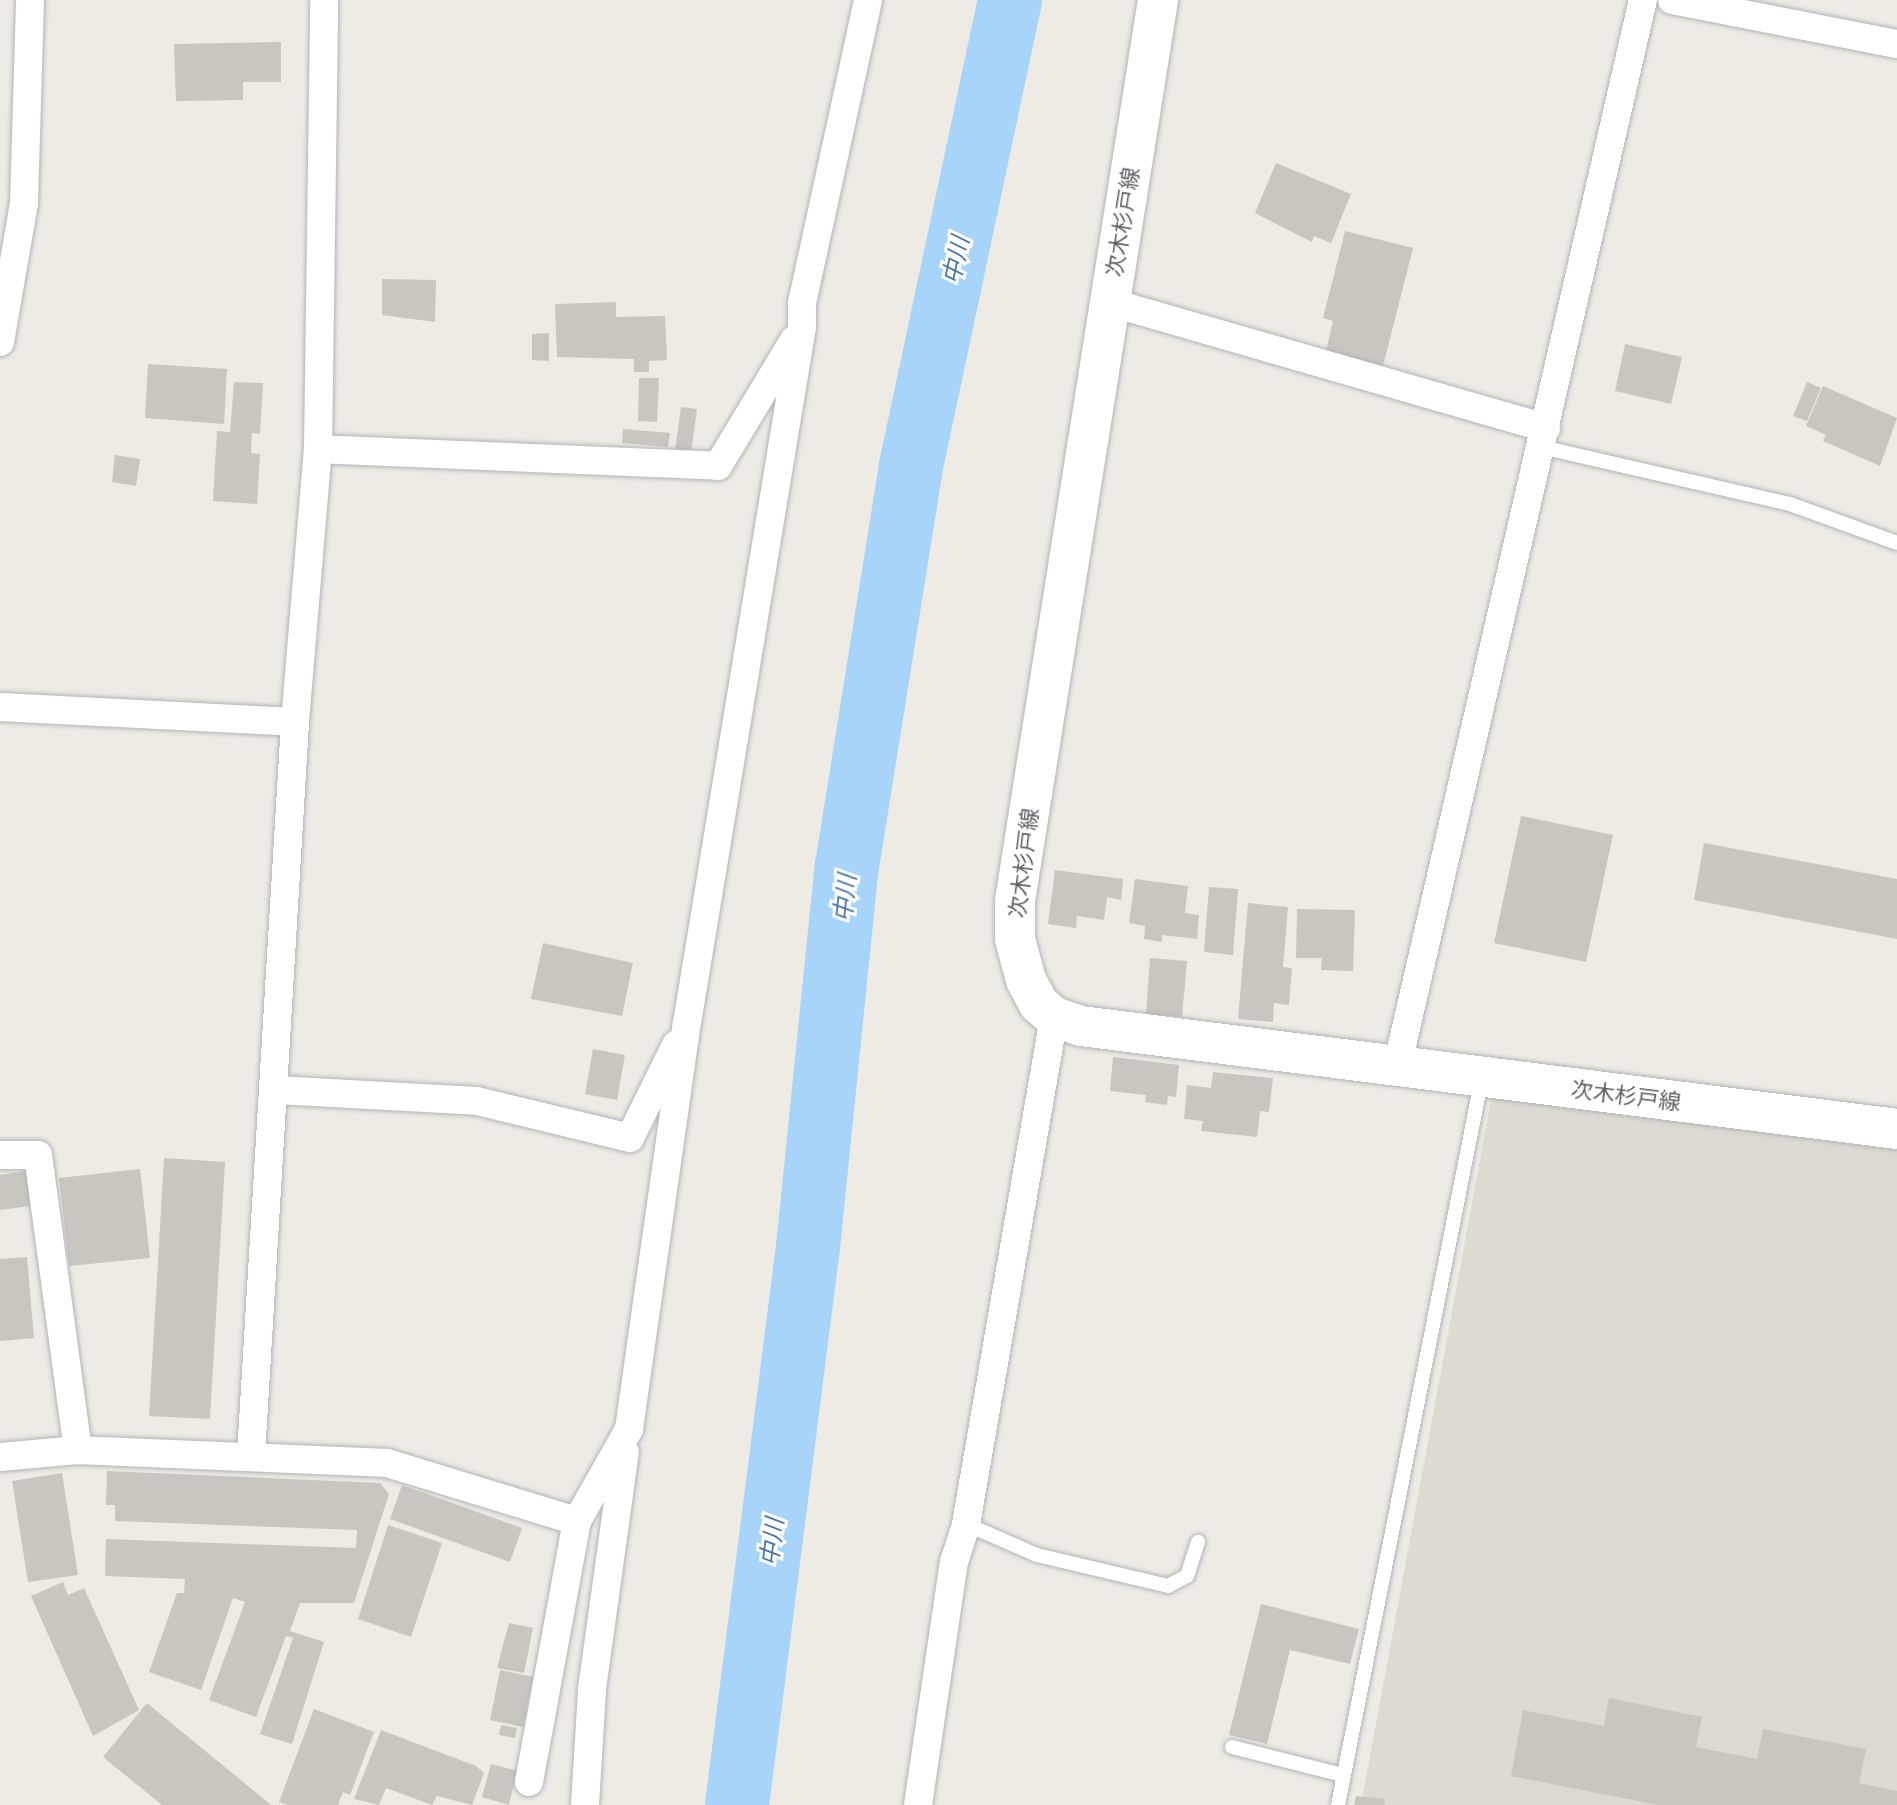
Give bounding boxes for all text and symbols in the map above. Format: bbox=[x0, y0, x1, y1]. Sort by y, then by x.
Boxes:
street label: 次木杉戸線 bbox=[1100, 166, 1144, 278]
water label: 中川 bbox=[936, 234, 974, 286]
street label: 次木杉戸線 bbox=[1003, 807, 1043, 919]
water label: 中川 bbox=[827, 873, 861, 923]
street label: 次木杉戸線 bbox=[1570, 1075, 1682, 1115]
water label: 中川 bbox=[754, 1516, 788, 1568]

